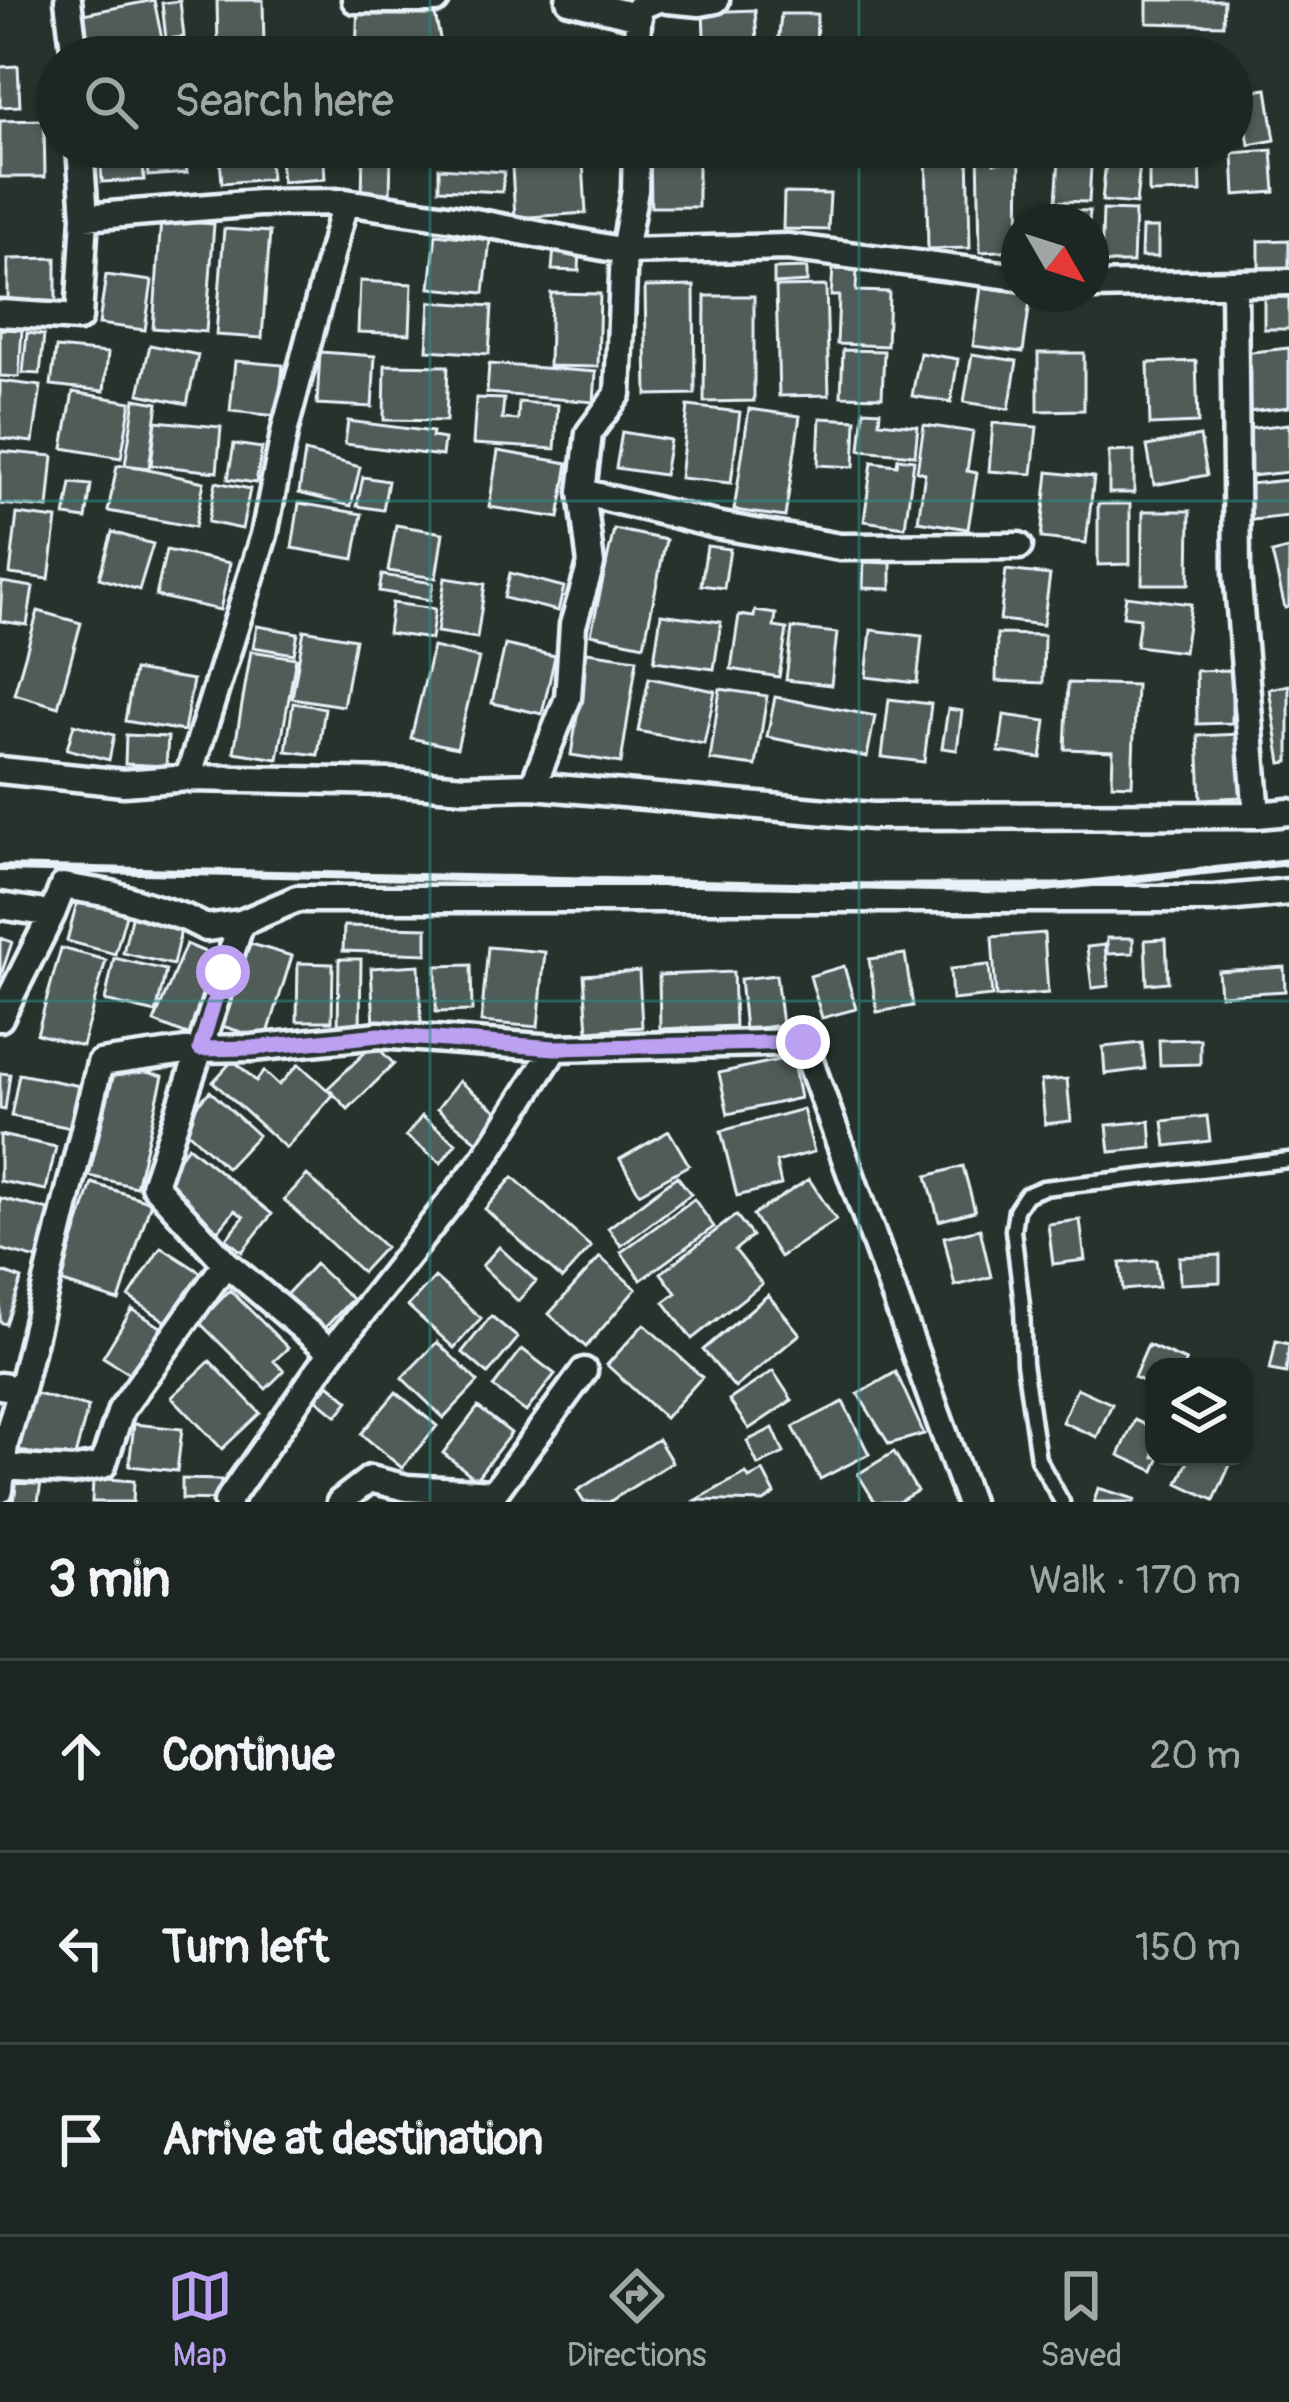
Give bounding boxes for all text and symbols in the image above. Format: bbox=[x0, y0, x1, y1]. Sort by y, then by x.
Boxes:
search box bbox=[36, 36, 1253, 168]
icon: search bbox=[78, 69, 144, 135]
text: Search here bbox=[174, 74, 394, 130]
north arrow bbox=[1001, 204, 1109, 312]
route start bbox=[196, 945, 250, 999]
route end bbox=[776, 1015, 830, 1069]
map controls bbox=[1145, 1358, 1253, 1466]
button: layers bbox=[1145, 1358, 1253, 1466]
text: 3 min bbox=[48, 1548, 170, 1612]
text: Walk · 170 m bbox=[1029, 1556, 1241, 1605]
icon: ahead bbox=[48, 1723, 114, 1789]
text: Continue bbox=[162, 1728, 335, 1784]
text: 20 m bbox=[1149, 1731, 1241, 1780]
icon: left bbox=[48, 1915, 114, 1981]
text: Turn left bbox=[162, 1920, 329, 1976]
text: 150 m bbox=[1135, 1923, 1241, 1972]
icon: arrive bbox=[48, 2107, 114, 2173]
text: Arrive at destination bbox=[162, 2112, 543, 2168]
tab: Map bbox=[167, 2263, 233, 2376]
tab: Directions bbox=[567, 2263, 707, 2376]
tab: Saved bbox=[1040, 2263, 1122, 2376]

